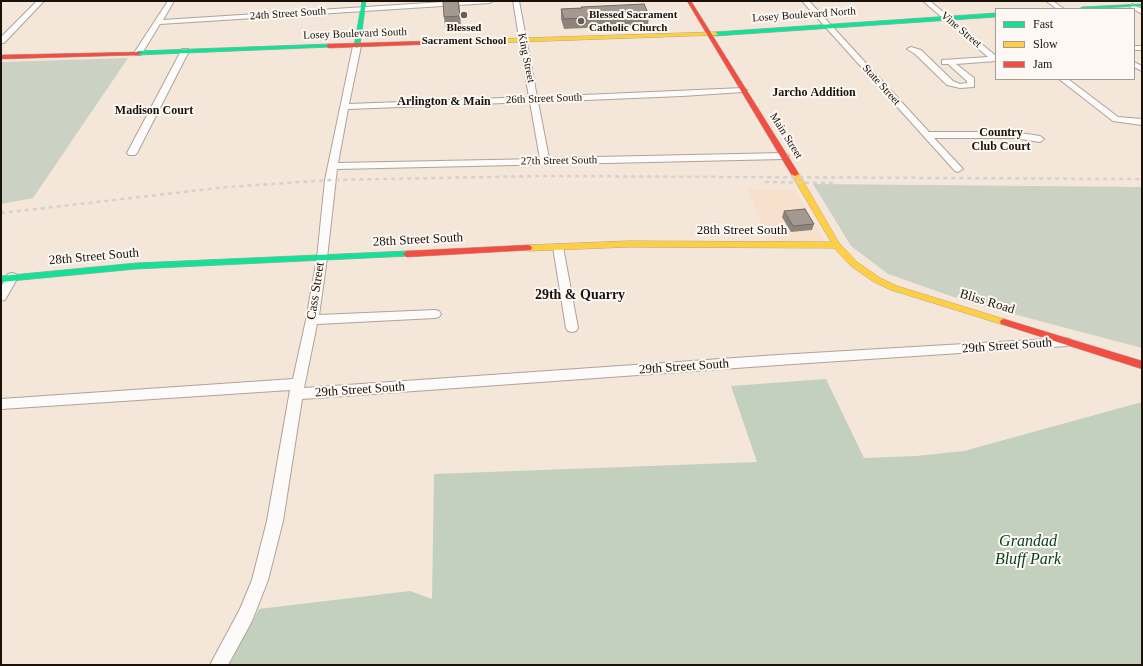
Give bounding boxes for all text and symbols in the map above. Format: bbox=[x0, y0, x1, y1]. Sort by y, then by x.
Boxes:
street label: 24th Street South bbox=[249, 5, 327, 23]
street label: Losey Boulevard North bbox=[752, 5, 856, 25]
place label: Blessed Sacrament Catholic Church bbox=[589, 8, 677, 34]
legend bbox=[995, 8, 1135, 80]
street label: Vine Street bbox=[938, 9, 984, 51]
marker: Blessed Sacrament School bbox=[459, 10, 469, 20]
marker: Blessed Sacrament Catholic Church bbox=[576, 16, 586, 26]
text: Fast bbox=[1033, 17, 1053, 31]
place label: Blessed Sacrament School bbox=[422, 21, 506, 47]
street label: Losey Boulevard South bbox=[303, 26, 407, 42]
street label: King Street bbox=[515, 32, 537, 84]
text: Slow bbox=[1033, 37, 1058, 51]
text: Jam bbox=[1033, 57, 1052, 71]
street label: State Street bbox=[859, 62, 903, 108]
district label: Jarcho Addition bbox=[772, 86, 856, 100]
street label: 26th Street South bbox=[506, 91, 582, 107]
district label: Arlington & Main bbox=[397, 95, 491, 109]
district label: Madison Court bbox=[115, 104, 193, 118]
street label: Main Street bbox=[767, 111, 805, 161]
district label: Country Club Court bbox=[971, 126, 1031, 154]
street label: 27th Street South bbox=[521, 154, 597, 168]
street label: 28th Street South bbox=[697, 223, 787, 239]
street label: 28th Street South bbox=[373, 230, 463, 250]
street label: 28th Street South bbox=[48, 245, 140, 269]
street label: Cass Street bbox=[304, 261, 328, 321]
street label: Bliss Road bbox=[958, 286, 1016, 318]
district label: 29th & Quarry bbox=[535, 287, 625, 303]
street label: 29th Street South bbox=[961, 335, 1053, 357]
street label: 29th Street South bbox=[638, 356, 730, 378]
street label: 29th Street South bbox=[314, 379, 406, 401]
park label: Grandad Bluff Park bbox=[995, 532, 1061, 570]

